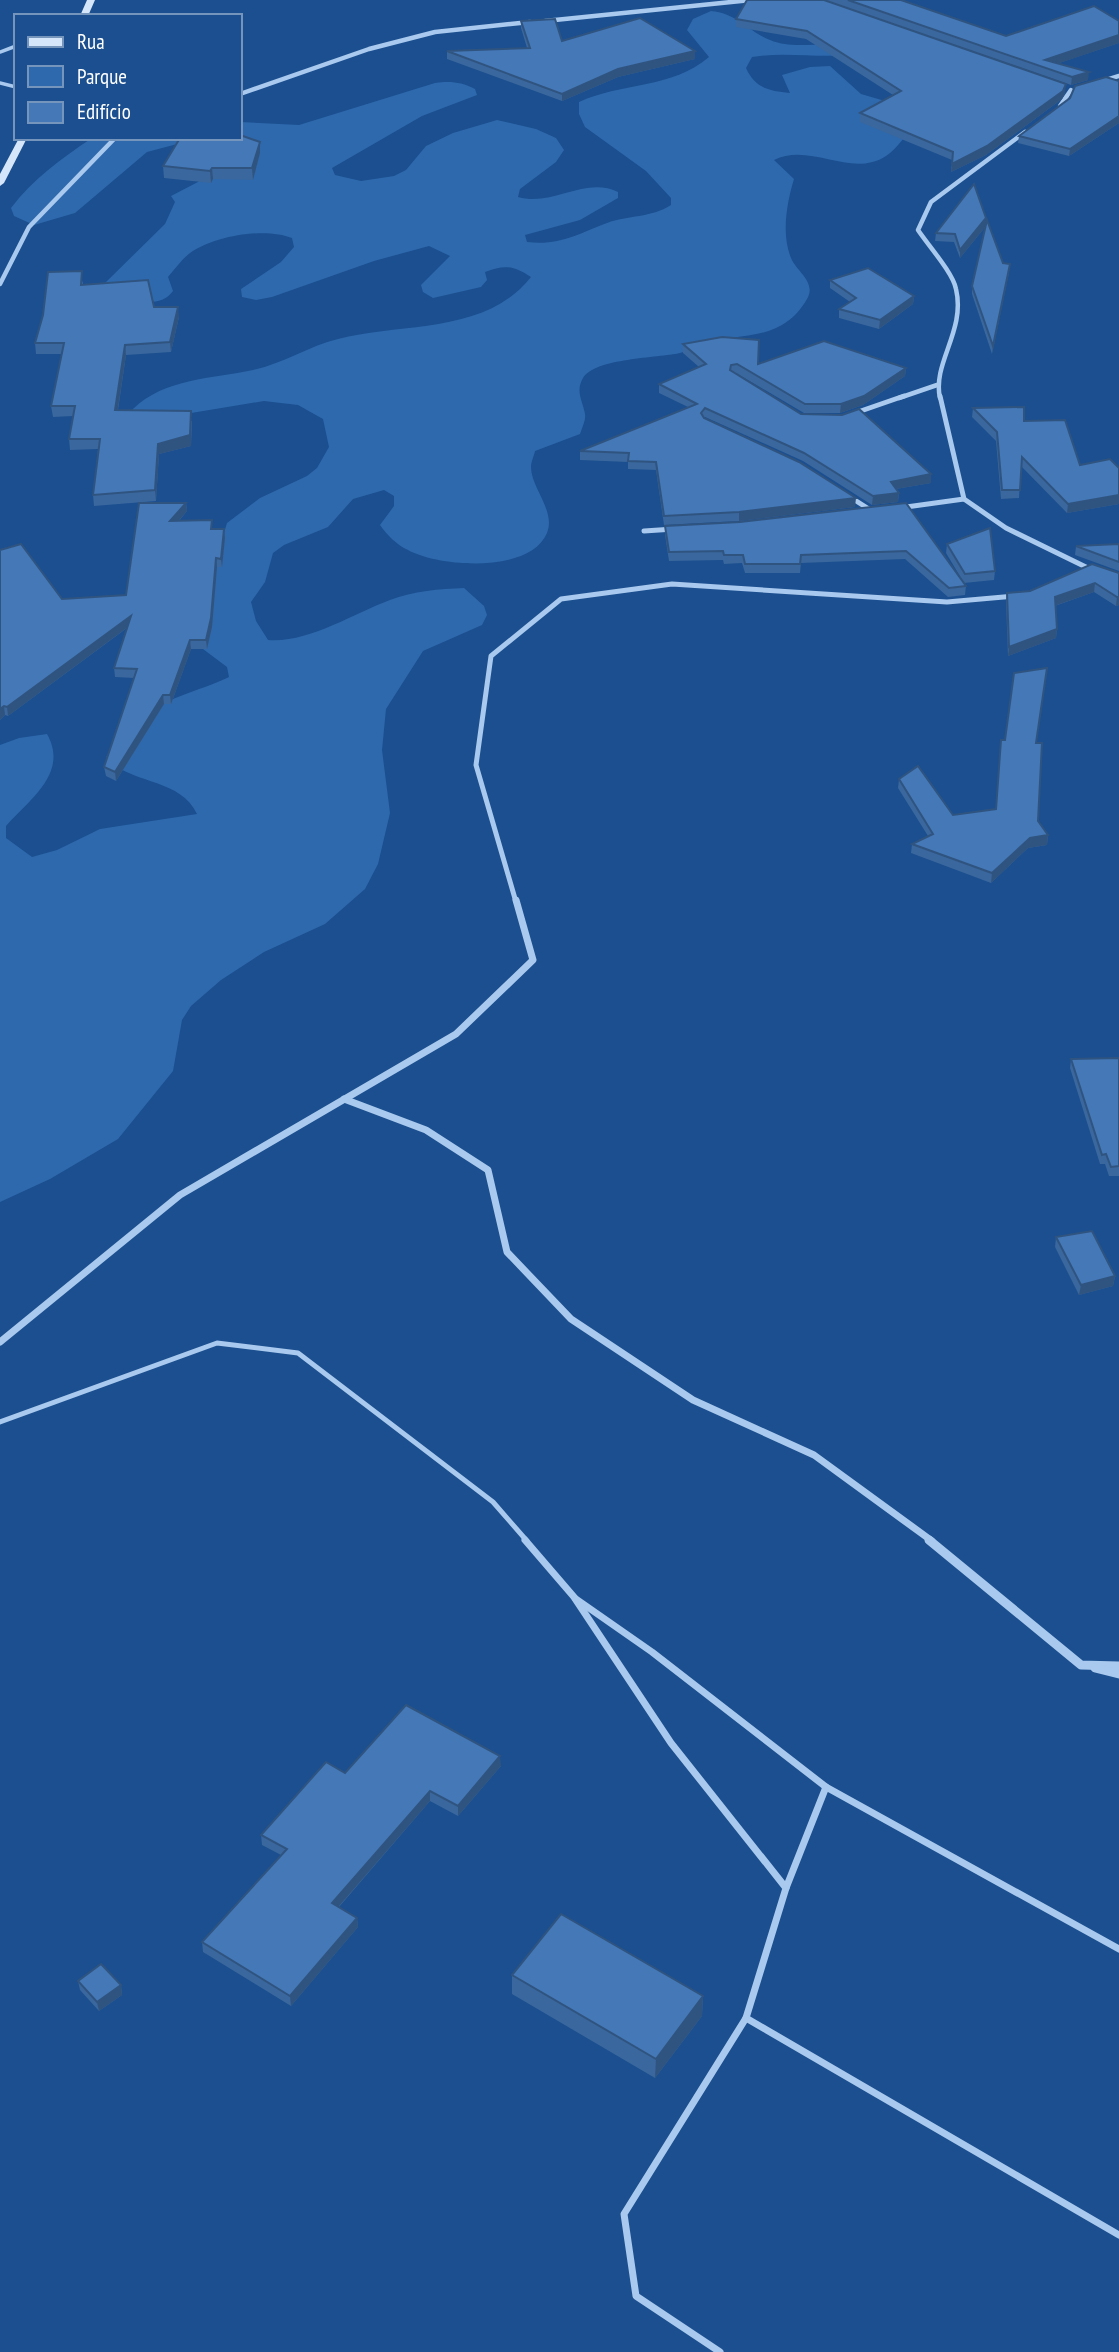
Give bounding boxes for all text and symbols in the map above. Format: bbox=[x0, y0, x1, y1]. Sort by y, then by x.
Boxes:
legend bbox=[14, 14, 242, 140]
text: Rua bbox=[77, 28, 105, 55]
text: Parque bbox=[77, 63, 127, 90]
text: Edifício bbox=[77, 98, 131, 125]

